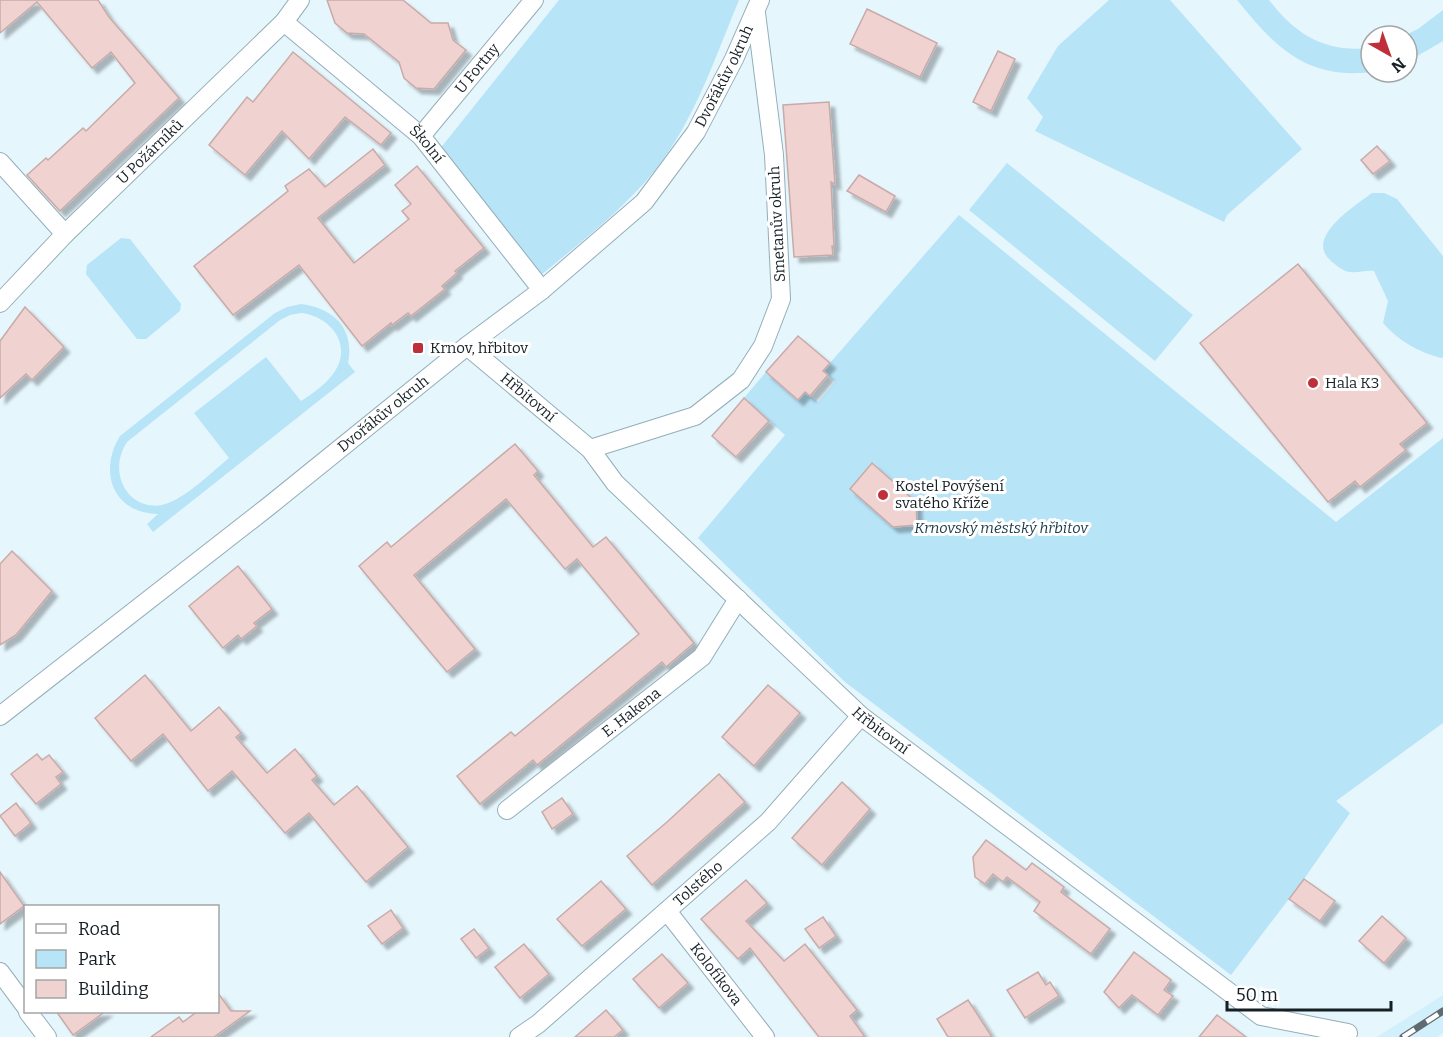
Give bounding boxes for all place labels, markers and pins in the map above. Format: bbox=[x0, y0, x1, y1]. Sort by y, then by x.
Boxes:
place label: Krnov, hřbitov bbox=[430, 339, 528, 357]
marker: Krnov, hřbitov bbox=[411, 341, 425, 355]
place label: Hala K3 bbox=[1325, 374, 1379, 392]
marker: Hala K3 bbox=[1306, 376, 1320, 390]
place label: Kostel Povýšení svatého Kříže bbox=[895, 477, 1004, 512]
marker: Kostel Povýšení svatého Kříže bbox=[876, 488, 890, 502]

